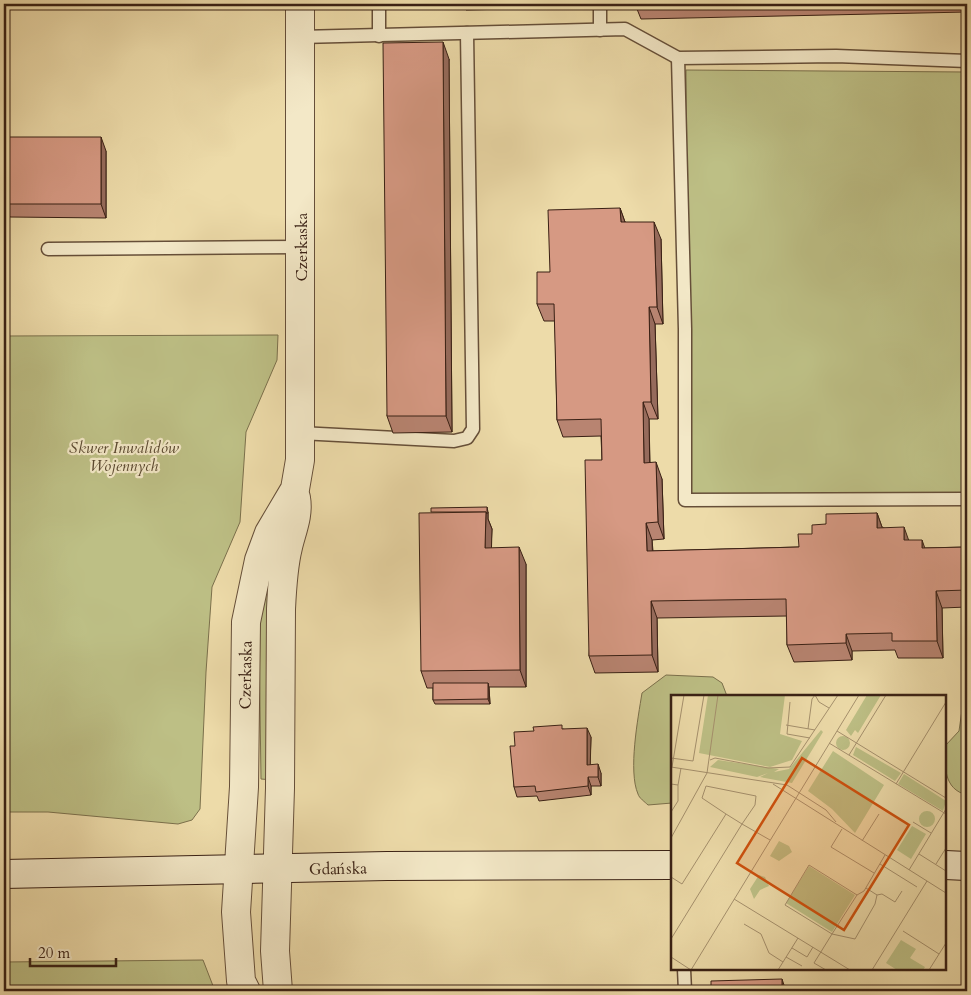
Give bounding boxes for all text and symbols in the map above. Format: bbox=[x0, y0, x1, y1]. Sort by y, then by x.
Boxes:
street label: Czerkaska bbox=[291, 213, 313, 281]
park label: Skwer Inwalidów Wojennych bbox=[69, 437, 180, 477]
street label: Czerkaska bbox=[234, 640, 258, 710]
inset map bbox=[671, 695, 946, 970]
street label: Gdańska bbox=[309, 857, 367, 881]
scale bar bbox=[30, 935, 116, 967]
text: 20 m bbox=[38, 943, 70, 963]

